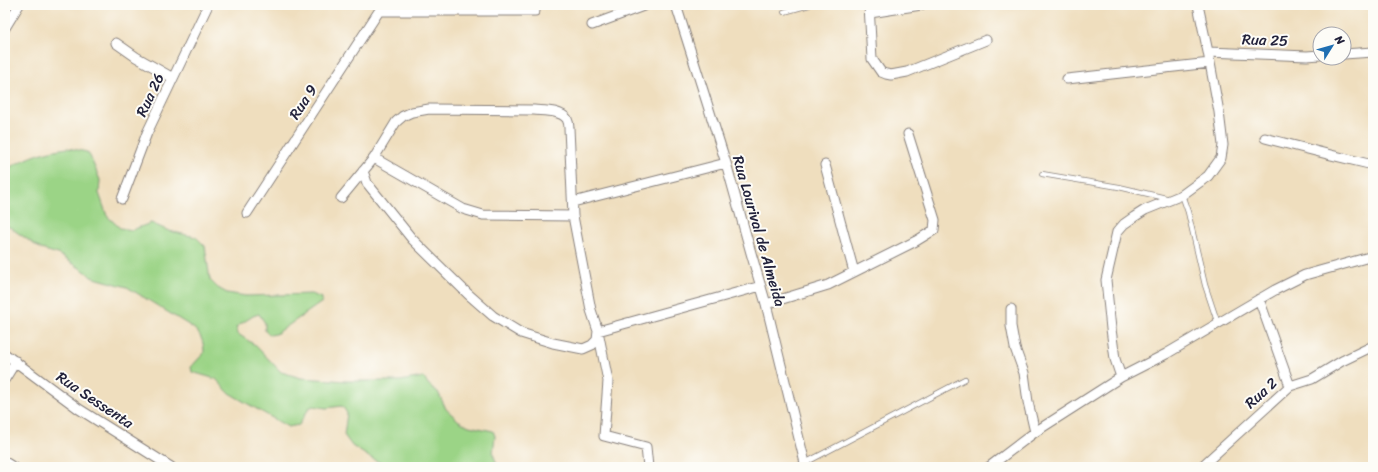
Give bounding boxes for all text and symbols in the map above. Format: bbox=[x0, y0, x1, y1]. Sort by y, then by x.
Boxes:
street label: Rua 25 bbox=[1241, 26, 1289, 54]
north arrow bbox=[1312, 26, 1352, 66]
text: N bbox=[1329, 31, 1350, 49]
street label: Rua 26 bbox=[129, 69, 171, 121]
street label: Rua 9 bbox=[282, 79, 324, 125]
street label: Rua Lourival de Almeida bbox=[725, 152, 793, 310]
street label: Rua Sessenta bbox=[51, 364, 140, 436]
street label: Rua 2 bbox=[1238, 371, 1284, 415]

